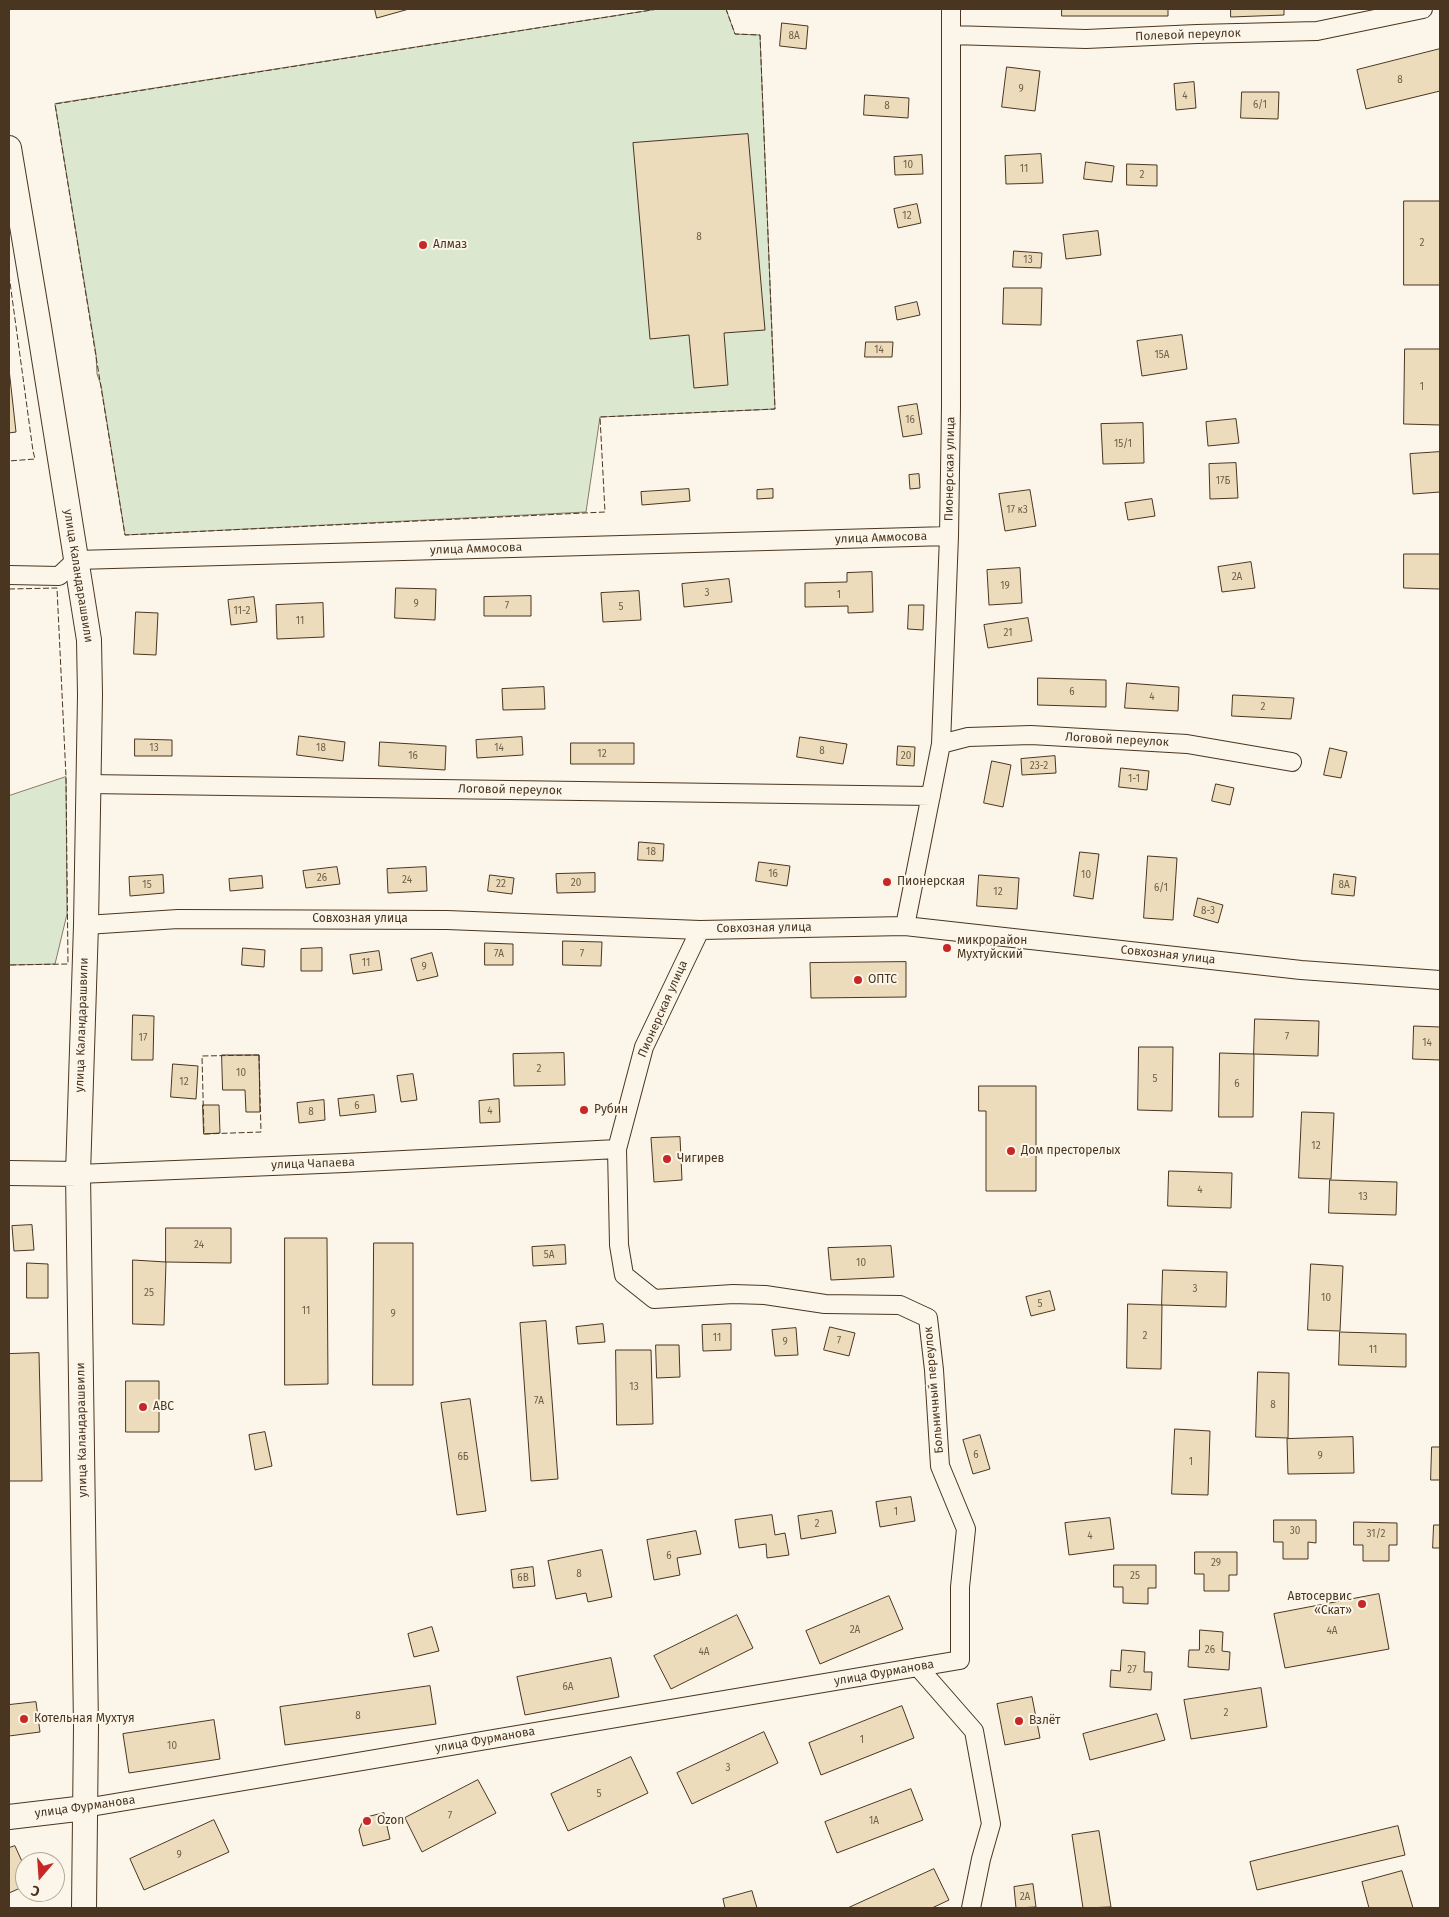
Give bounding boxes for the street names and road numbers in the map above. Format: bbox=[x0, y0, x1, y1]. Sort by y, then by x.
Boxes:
street label: Полевой переулок bbox=[1135, 26, 1241, 44]
street label: Пионерская улица bbox=[942, 417, 958, 521]
street label: улица Каландарашвили bbox=[60, 508, 96, 644]
street label: улица Аммосова bbox=[835, 529, 927, 547]
street label: улица Аммосова bbox=[430, 540, 522, 558]
street label: Логовой переулок bbox=[1065, 730, 1169, 750]
street label: Логовой переулок bbox=[458, 782, 562, 798]
street label: Совхозная улица bbox=[312, 912, 408, 926]
street label: Совхозная улица bbox=[716, 920, 812, 936]
street label: Совхозная улица bbox=[1120, 943, 1216, 967]
street label: улица Каландарашвили bbox=[72, 957, 92, 1093]
street label: Пионерская улица bbox=[635, 958, 691, 1060]
street label: улица Чапаева bbox=[271, 1155, 355, 1173]
street label: Больничный переулок bbox=[921, 1326, 947, 1454]
street label: улица Каландарашвили bbox=[74, 1362, 90, 1498]
street label: улица Фурманова bbox=[833, 1657, 935, 1689]
street label: улица Фурманова bbox=[434, 1724, 536, 1756]
street label: улица Фурманова bbox=[34, 1793, 136, 1821]

